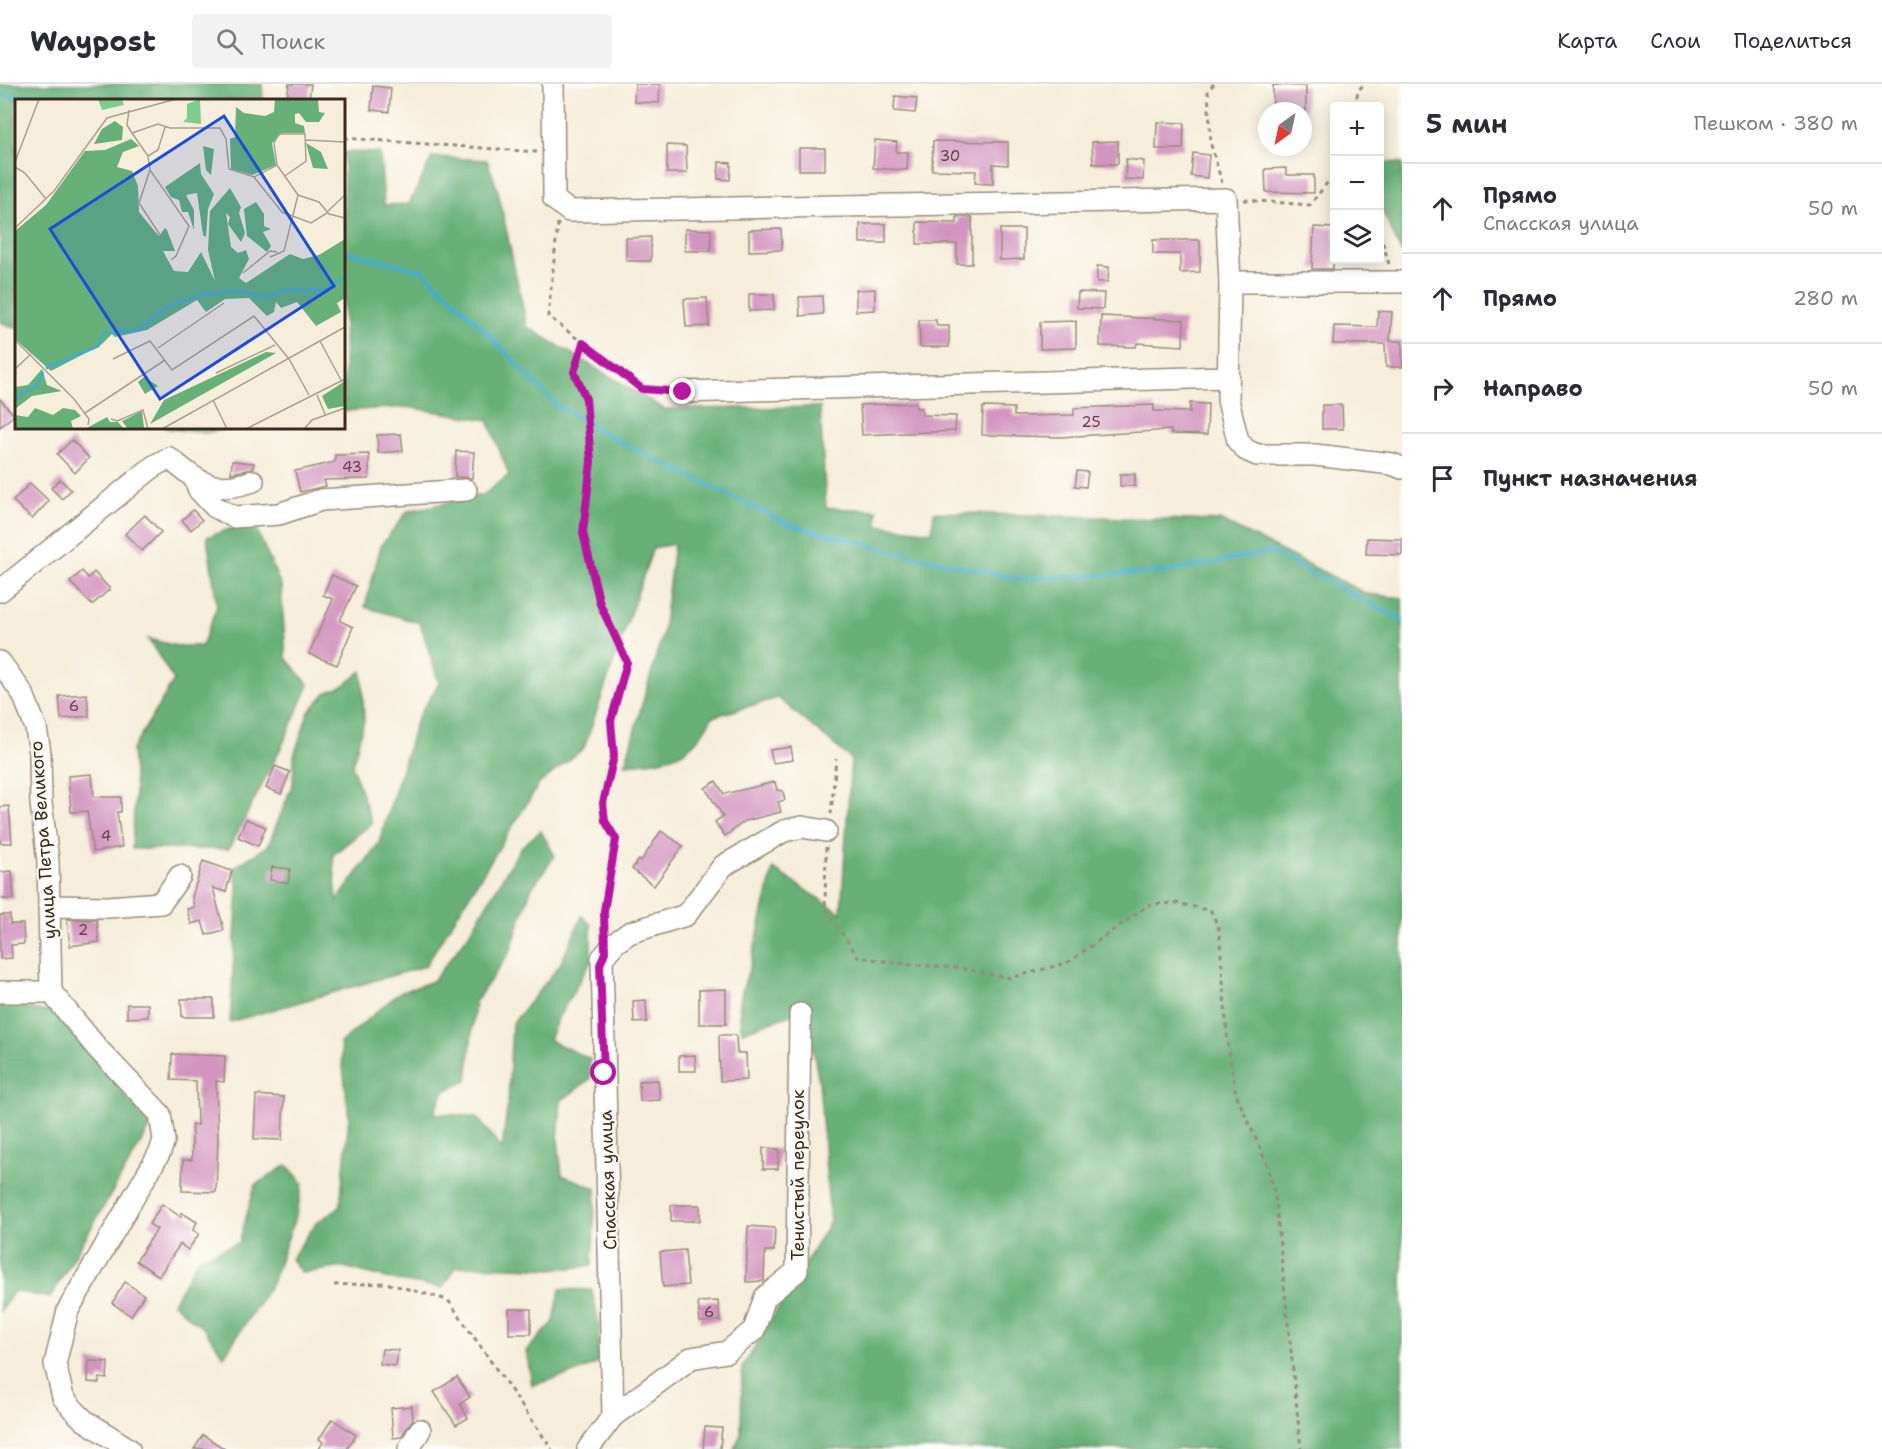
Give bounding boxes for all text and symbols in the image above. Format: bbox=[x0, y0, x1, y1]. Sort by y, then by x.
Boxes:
search box bbox=[192, 14, 612, 68]
text: Waypost bbox=[30, 22, 156, 60]
icon: search bbox=[213, 25, 246, 58]
text: Поиск bbox=[261, 27, 325, 56]
text: Карта bbox=[1557, 27, 1617, 55]
text: Слои bbox=[1650, 27, 1701, 55]
text: Поделиться bbox=[1734, 27, 1852, 55]
inset map bbox=[15, 99, 345, 429]
north arrow bbox=[1258, 102, 1312, 156]
map controls bbox=[1330, 102, 1384, 264]
button: + bbox=[1330, 102, 1384, 156]
text: 5 мин bbox=[1426, 106, 1507, 141]
text: Пешком · 380 m bbox=[1694, 110, 1858, 136]
house number: 30 bbox=[940, 146, 960, 166]
button: − bbox=[1330, 156, 1384, 210]
text: Прямо bbox=[1483, 181, 1557, 210]
icon: ahead bbox=[1426, 192, 1459, 225]
text: 50 m bbox=[1808, 195, 1858, 221]
button: layers bbox=[1330, 210, 1384, 264]
text: Спасская улица bbox=[1483, 210, 1639, 236]
icon: ahead bbox=[1426, 282, 1459, 315]
text: Прямо bbox=[1483, 284, 1557, 313]
text: 280 m bbox=[1793, 285, 1858, 311]
icon: right bbox=[1426, 372, 1459, 405]
text: Направо bbox=[1483, 374, 1583, 403]
text: 50 m bbox=[1808, 375, 1858, 401]
route end bbox=[669, 378, 695, 404]
house number: 25 bbox=[1081, 412, 1101, 432]
house number: 43 bbox=[342, 457, 362, 477]
icon: arrive bbox=[1426, 462, 1459, 495]
text: Пункт назначения bbox=[1483, 464, 1697, 493]
house number: 6 bbox=[69, 696, 79, 716]
street label: улица Петра Великого bbox=[24, 740, 62, 940]
house number: 4 bbox=[101, 826, 111, 846]
house number: 2 bbox=[78, 920, 88, 940]
route start bbox=[590, 1059, 616, 1085]
street label: Тенистый переулок bbox=[786, 1089, 810, 1261]
street label: Спасская улица bbox=[594, 1110, 622, 1250]
house number: 6 bbox=[704, 1302, 714, 1322]

